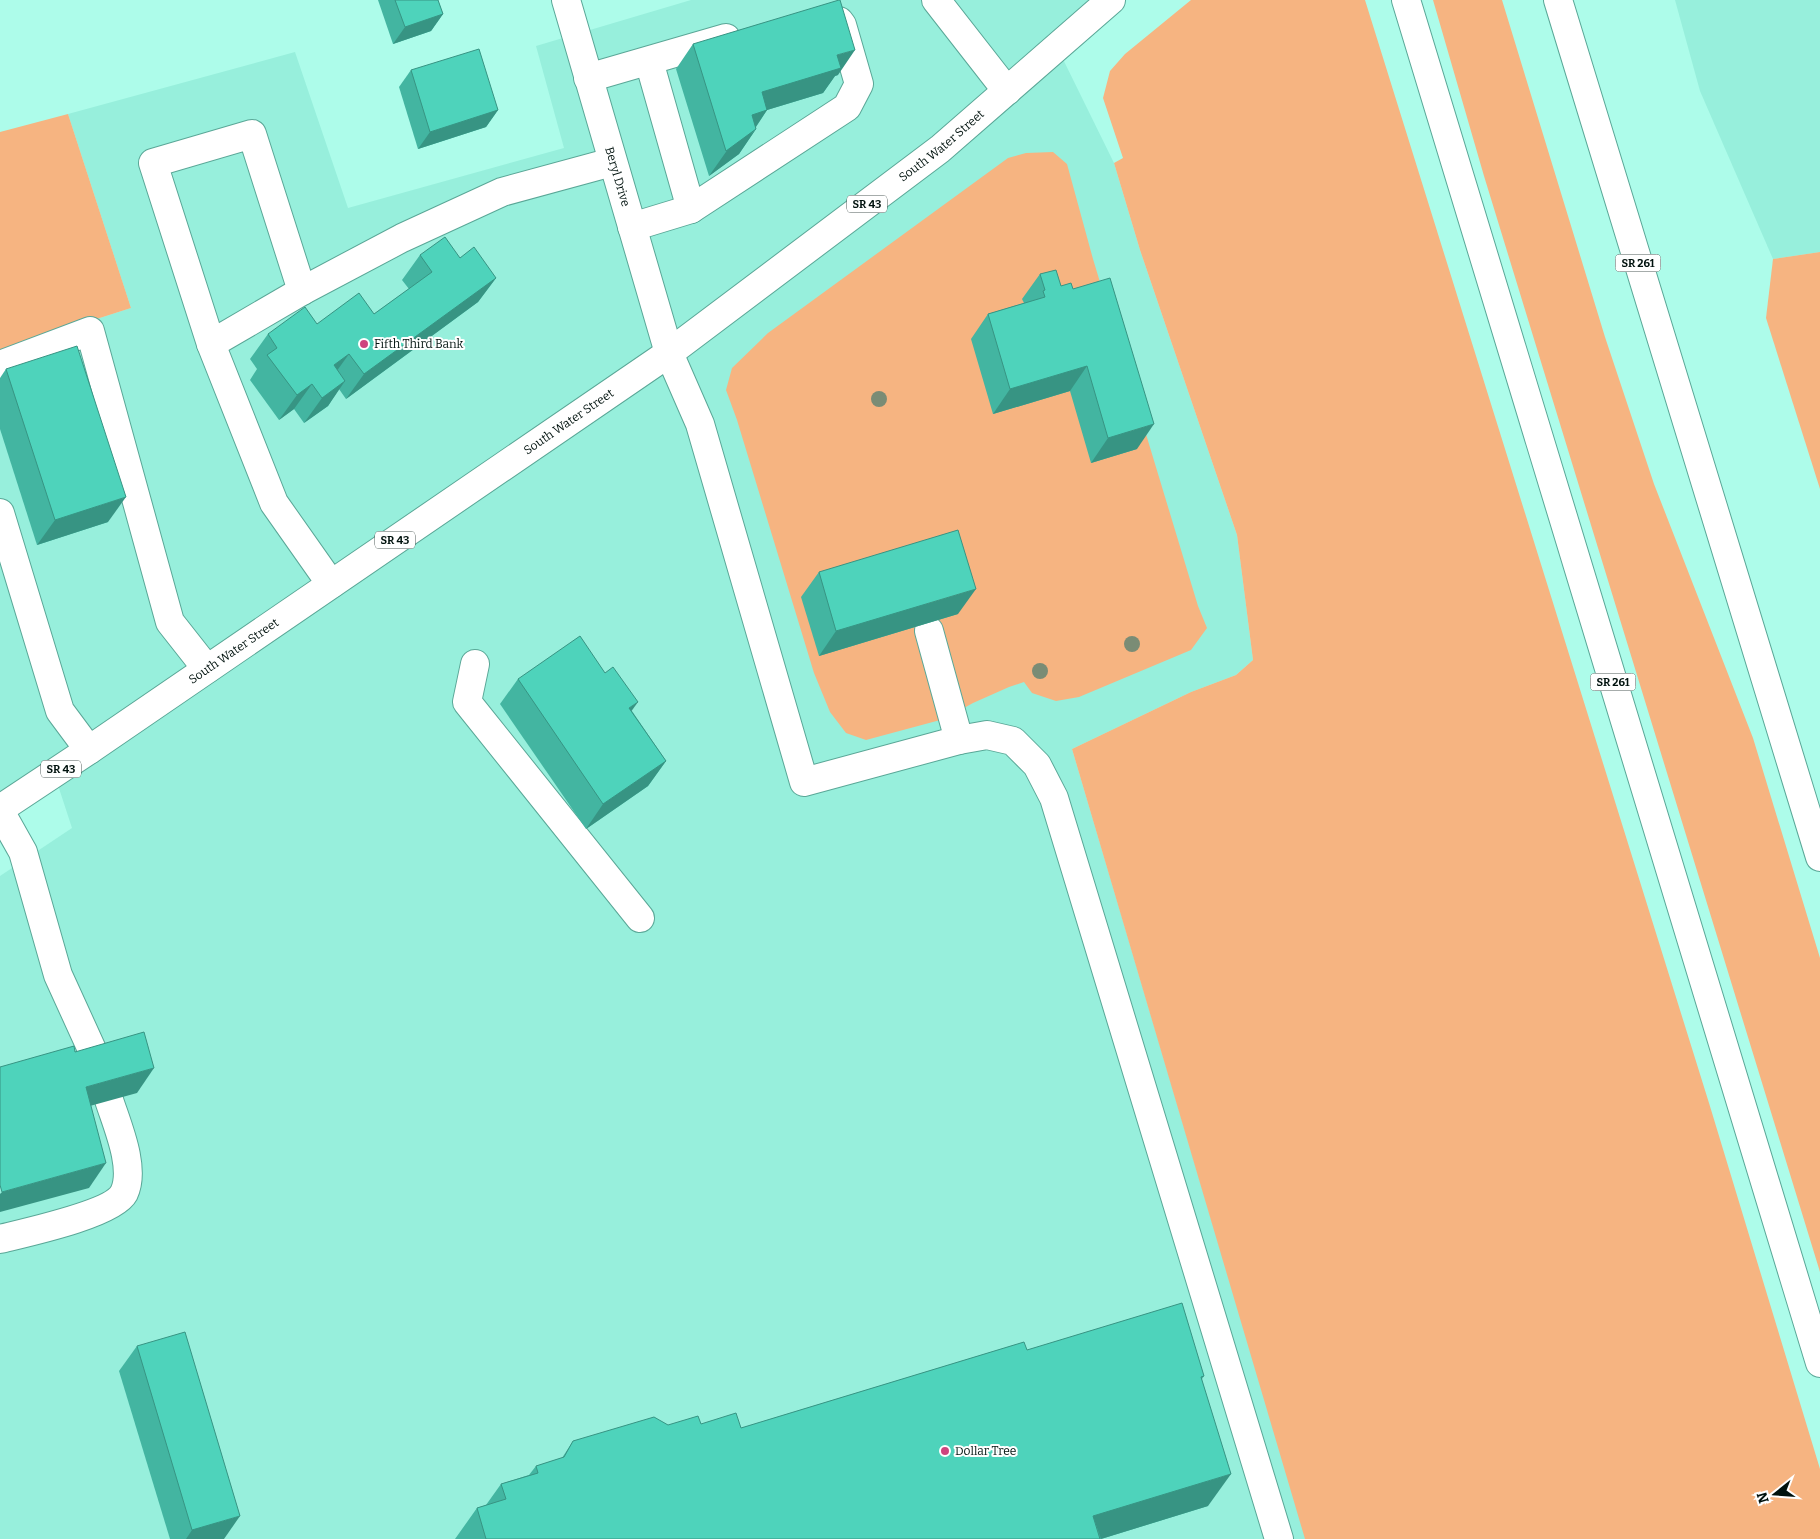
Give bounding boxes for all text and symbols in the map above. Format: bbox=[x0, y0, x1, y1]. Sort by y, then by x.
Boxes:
street label: South Water Street bbox=[896, 106, 987, 185]
street label: Beryl Drive bbox=[602, 145, 633, 208]
road number: SR 43 bbox=[847, 195, 887, 212]
road number: SR 261 bbox=[1616, 254, 1660, 272]
place label: Fifth Third Bank bbox=[374, 337, 464, 351]
marker: Fifth Third Bank bbox=[358, 338, 370, 350]
street label: South Water Street bbox=[521, 386, 617, 457]
road number: SR 43 bbox=[375, 532, 415, 548]
street label: South Water Street bbox=[186, 615, 282, 687]
road number: SR 261 bbox=[1590, 674, 1636, 690]
road number: SR 43 bbox=[41, 761, 81, 778]
place label: Dollar Tree bbox=[955, 1444, 1016, 1458]
marker: Dollar Tree bbox=[939, 1445, 951, 1457]
north arrow bbox=[1750, 1469, 1800, 1519]
text: N bbox=[1753, 1490, 1773, 1505]

